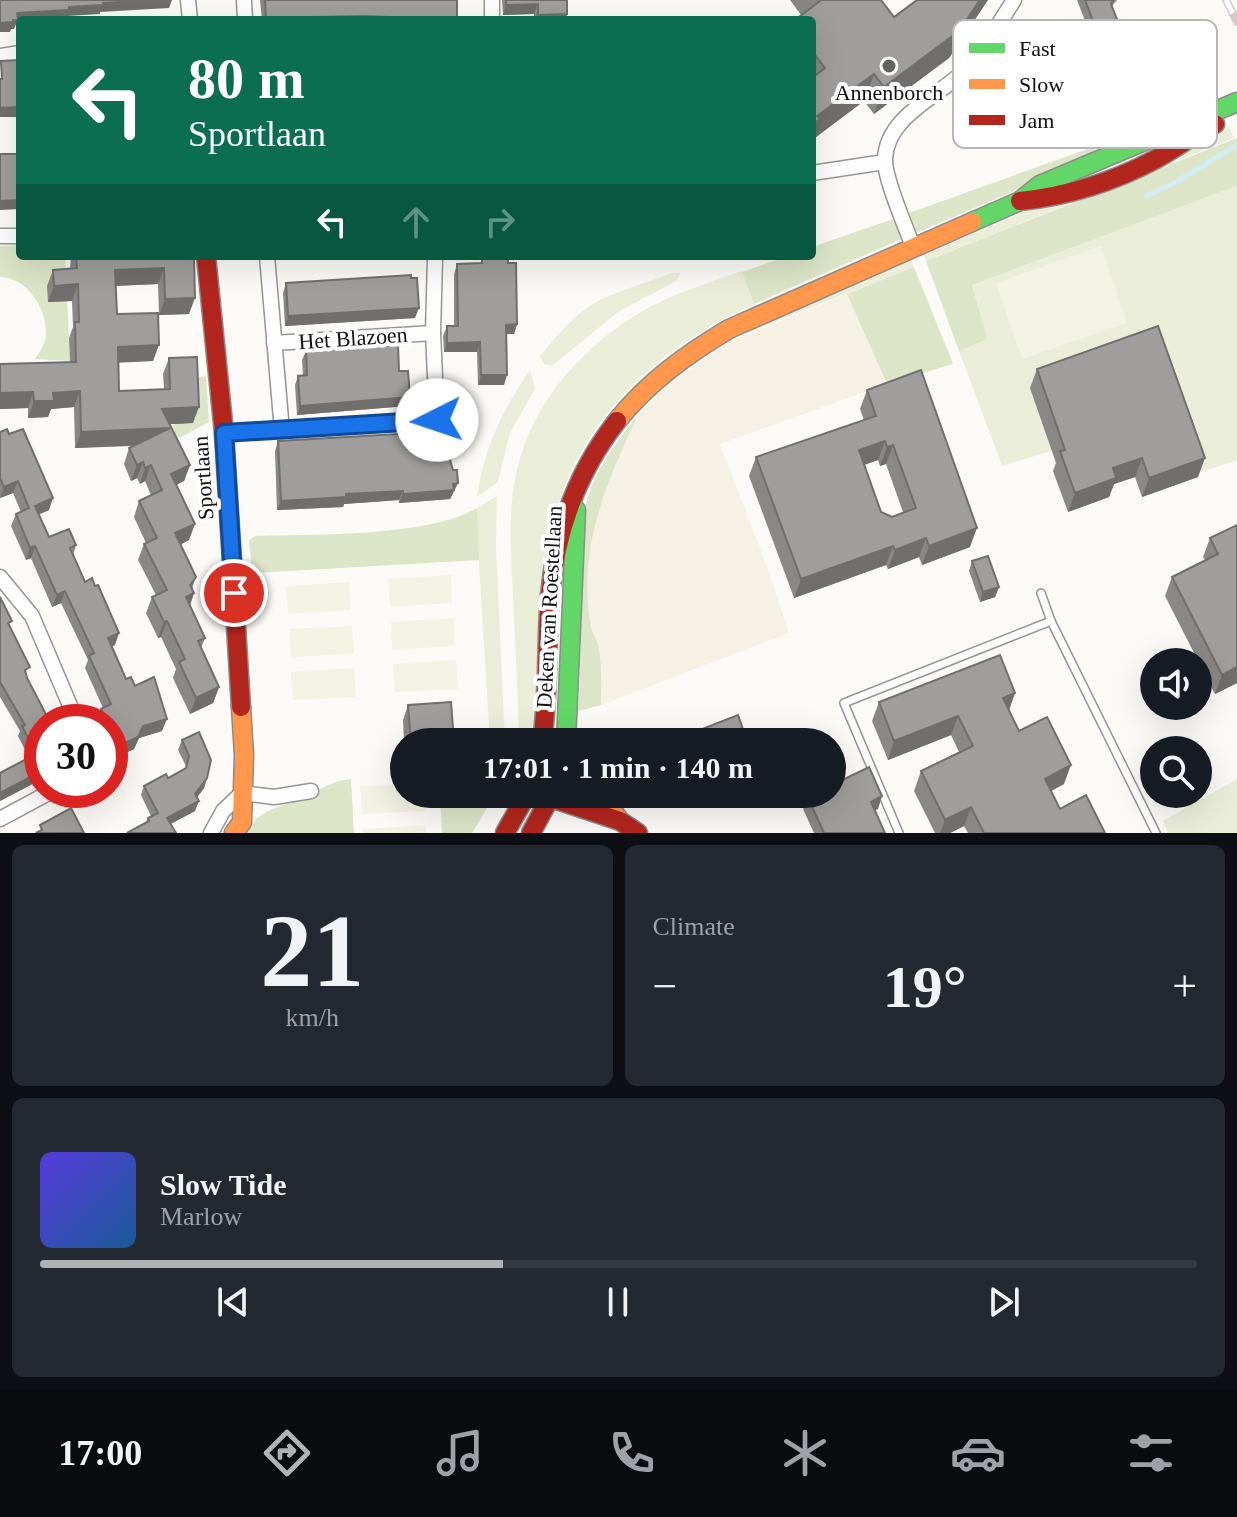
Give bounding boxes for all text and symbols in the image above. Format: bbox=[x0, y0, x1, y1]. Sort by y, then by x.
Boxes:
legend bbox=[953, 20, 1217, 148]
text: Fast bbox=[1019, 36, 1056, 61]
icon: left bbox=[56, 48, 160, 152]
text: 80 m bbox=[188, 48, 305, 110]
marker: Annenborch bbox=[880, 57, 898, 75]
text: Slow bbox=[1019, 72, 1064, 97]
place label: Annenborch bbox=[835, 80, 943, 105]
text: Jam bbox=[1019, 108, 1054, 133]
text: Sportlaan bbox=[188, 114, 326, 154]
icon: left bbox=[310, 200, 354, 244]
icon: ahead bbox=[394, 200, 438, 244]
icon: right bbox=[478, 200, 522, 244]
street label: Het Blazoen bbox=[298, 322, 408, 354]
position arrow bbox=[395, 378, 479, 462]
street label: Sportlaan bbox=[188, 435, 218, 521]
street label: Deken van Roestellaan bbox=[531, 505, 567, 709]
pin bbox=[200, 559, 268, 627]
icon: arrive bbox=[212, 571, 256, 615]
map controls bbox=[1140, 648, 1212, 808]
button: sound bbox=[1140, 648, 1212, 720]
speed limit sign: 30 bbox=[24, 704, 128, 808]
button: search bbox=[1140, 736, 1212, 808]
text: 17:01 · 1 min · 140 m bbox=[483, 751, 753, 784]
text: 21 bbox=[260, 893, 364, 1008]
text: Climate bbox=[653, 912, 735, 941]
text: 19° bbox=[883, 954, 967, 1020]
text: − bbox=[653, 962, 677, 1011]
text: + bbox=[1172, 962, 1197, 1011]
text: km/h bbox=[286, 1003, 339, 1032]
text: Slow Tide bbox=[160, 1168, 286, 1201]
text: Marlow bbox=[160, 1202, 242, 1231]
icon: previous bbox=[211, 1280, 255, 1324]
icon: pause bbox=[596, 1280, 640, 1324]
icon: next bbox=[982, 1280, 1026, 1324]
icon: directions bbox=[259, 1425, 315, 1481]
icon: music bbox=[432, 1425, 488, 1481]
icon: phone bbox=[604, 1425, 660, 1481]
icon: climate bbox=[777, 1425, 833, 1481]
icon: car bbox=[950, 1425, 1006, 1481]
icon: filters bbox=[1123, 1425, 1179, 1481]
text: 17:00 bbox=[58, 1433, 142, 1473]

